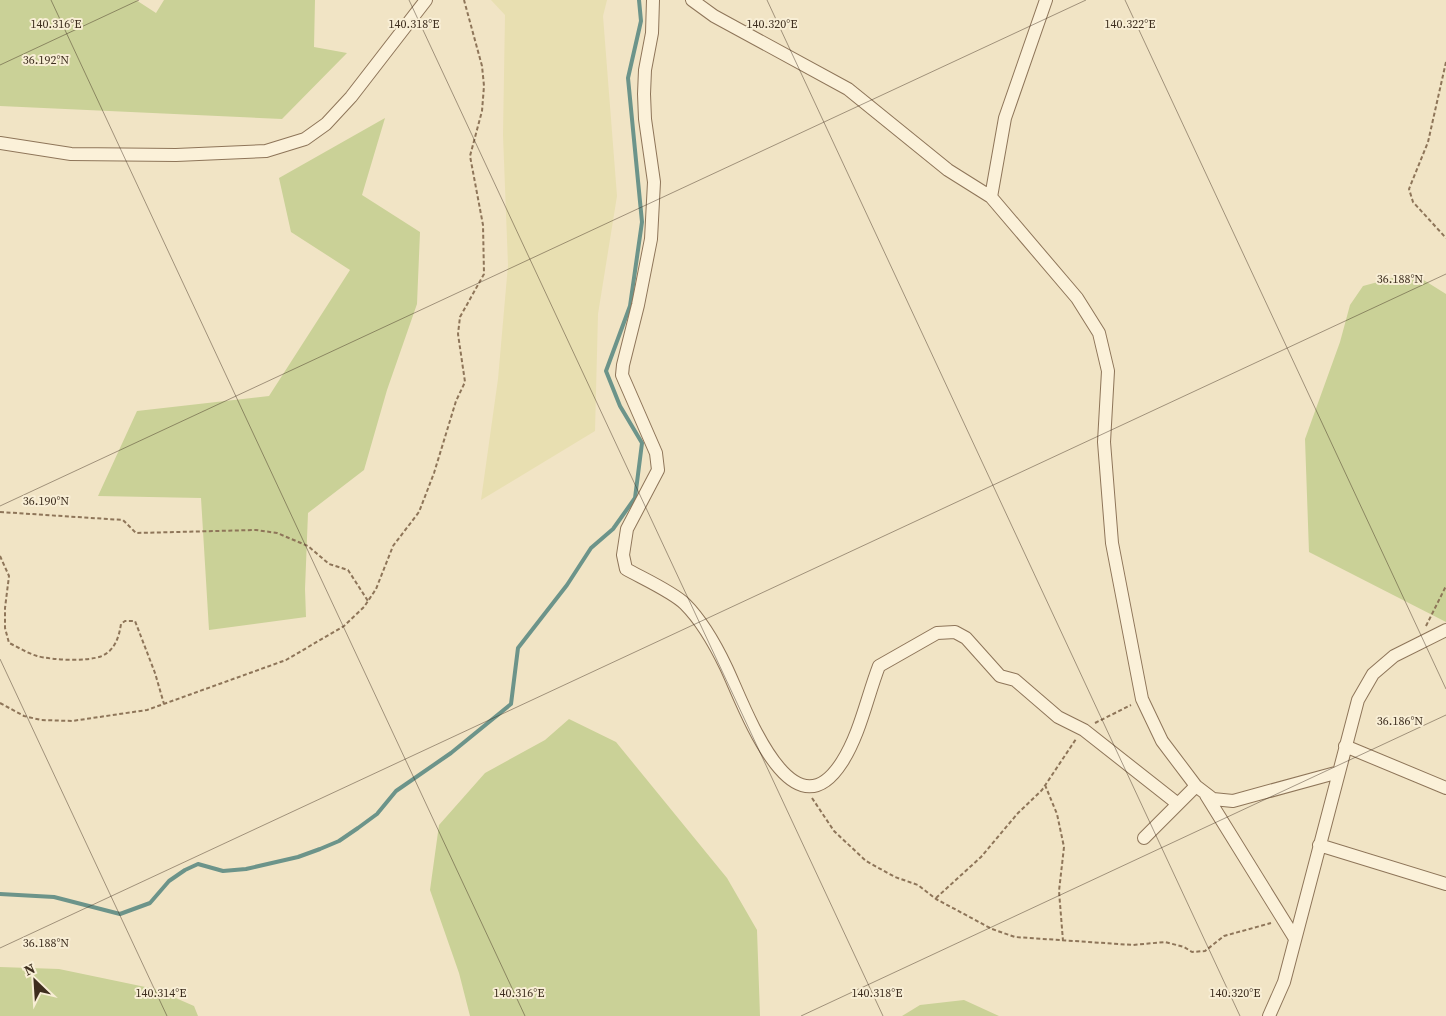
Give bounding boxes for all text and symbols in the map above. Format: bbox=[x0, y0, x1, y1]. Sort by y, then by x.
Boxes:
text: 140.316°E bbox=[31, 16, 81, 32]
text: 140.318°E bbox=[389, 16, 439, 32]
text: 140.320°E bbox=[747, 16, 797, 32]
text: 140.322°E bbox=[1105, 16, 1155, 32]
text: 36.192°N bbox=[23, 52, 69, 68]
text: 36.188°N bbox=[1377, 271, 1423, 287]
text: 36.190°N bbox=[23, 493, 69, 509]
text: 36.186°N bbox=[1377, 713, 1423, 729]
text: 36.188°N bbox=[23, 935, 69, 951]
north arrow bbox=[10, 956, 60, 1006]
text: N bbox=[21, 958, 38, 980]
text: 140.314°E bbox=[136, 985, 186, 1001]
text: 140.316°E bbox=[494, 985, 544, 1001]
text: 140.318°E bbox=[852, 985, 902, 1001]
text: 140.320°E bbox=[1210, 985, 1260, 1001]

